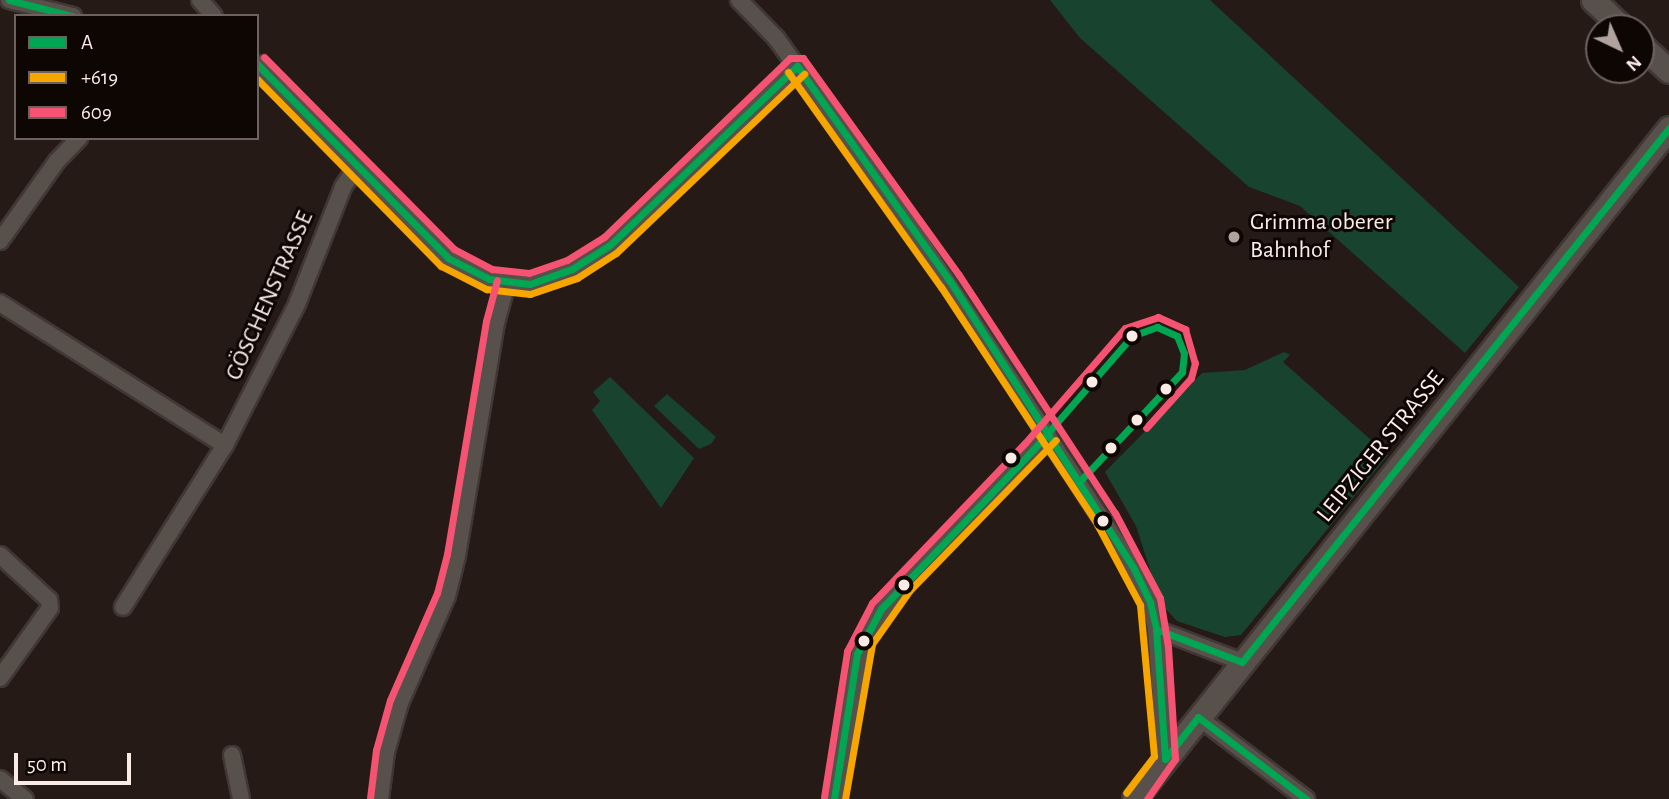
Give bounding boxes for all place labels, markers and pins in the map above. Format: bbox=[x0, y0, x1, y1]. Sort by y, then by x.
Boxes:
place label: Grimma oberer Bahnhof bbox=[1250, 209, 1392, 265]
marker: Grimma oberer Bahnhof bbox=[1224, 227, 1244, 247]
unlabelled marker bbox=[1125, 329, 1139, 343]
unlabelled marker bbox=[1085, 375, 1099, 389]
unlabelled marker bbox=[1159, 382, 1173, 396]
unlabelled marker bbox=[1130, 413, 1144, 427]
unlabelled marker bbox=[1104, 441, 1118, 455]
unlabelled marker bbox=[1004, 451, 1018, 465]
unlabelled marker bbox=[1096, 514, 1110, 528]
unlabelled marker bbox=[897, 578, 911, 592]
unlabelled marker bbox=[857, 634, 871, 648]

